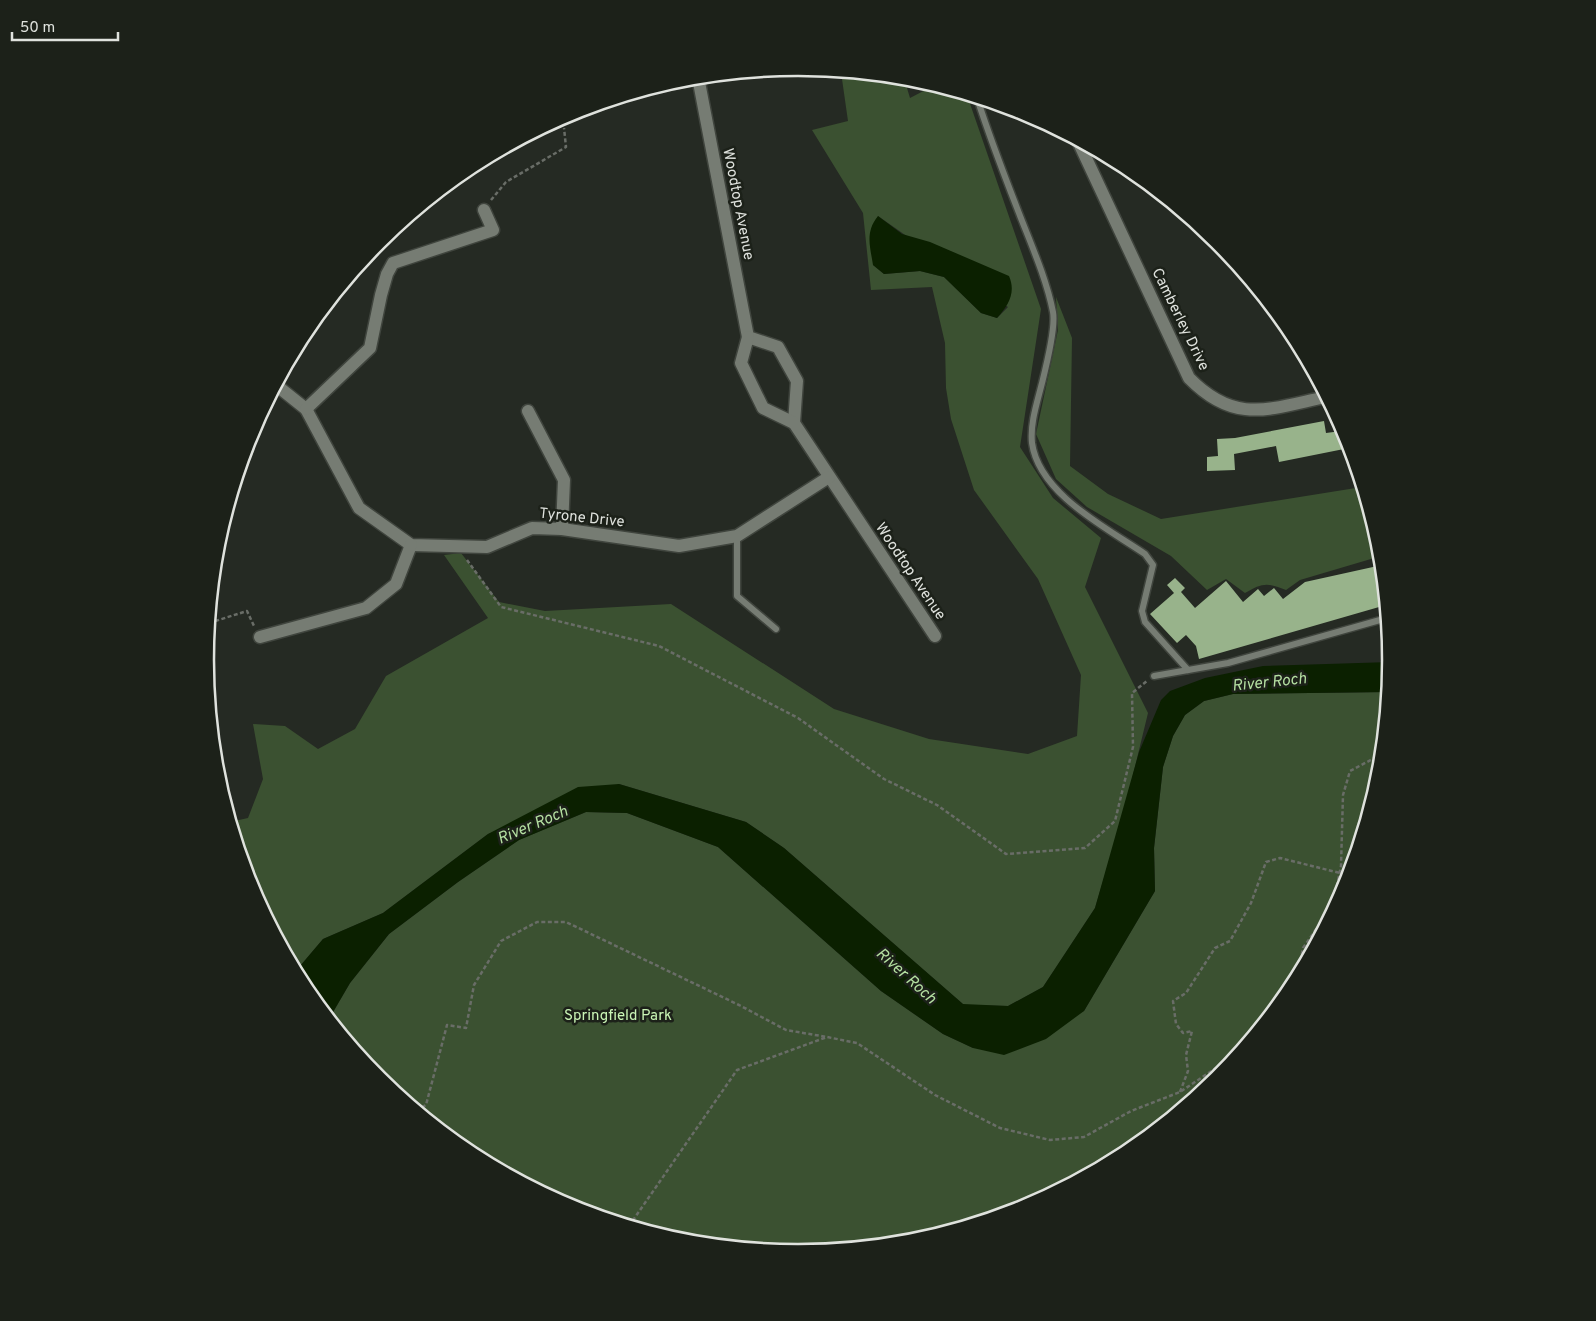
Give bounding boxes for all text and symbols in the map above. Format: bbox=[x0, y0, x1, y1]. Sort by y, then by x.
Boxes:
scale bar bbox=[12, 10, 119, 42]
text: 50 m bbox=[20, 19, 55, 38]
street label: Woodtop Avenue bbox=[717, 147, 758, 262]
street label: Camberley Drive bbox=[1147, 265, 1213, 374]
street label: Tyrone Drive bbox=[538, 505, 625, 532]
street label: Woodtop Avenue bbox=[870, 520, 949, 624]
water label: River Roch bbox=[1231, 669, 1308, 697]
water label: River Roch bbox=[494, 802, 571, 850]
water label: River Roch bbox=[871, 944, 940, 1009]
park label: Springfield Park bbox=[564, 1007, 672, 1026]

